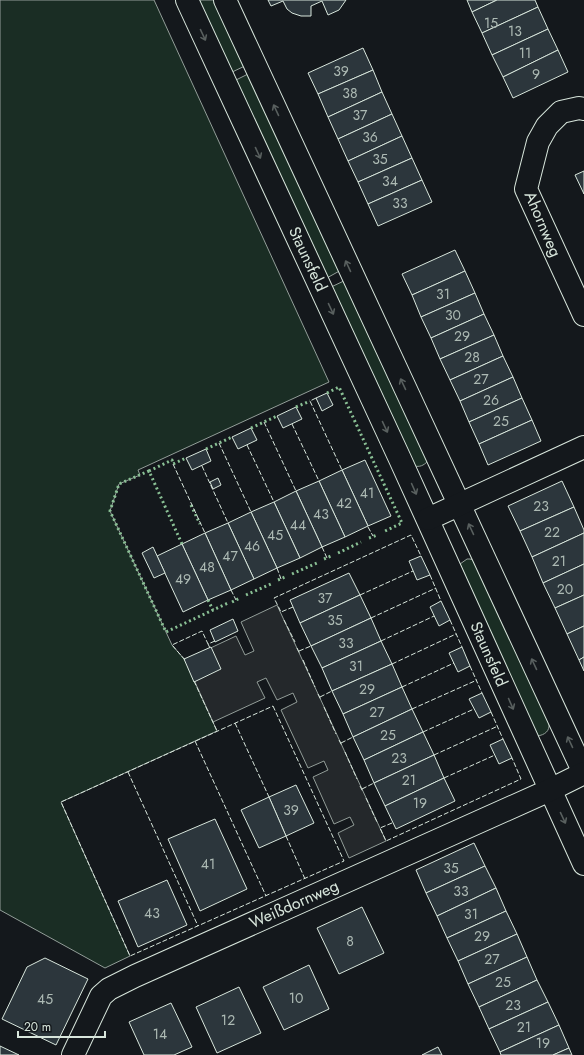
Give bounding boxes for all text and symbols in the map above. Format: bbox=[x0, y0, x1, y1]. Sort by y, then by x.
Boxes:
house number: 15 bbox=[484, 13, 498, 33]
house number: 13 bbox=[508, 21, 522, 41]
one-way arrow bbox=[200, 29, 207, 41]
house number: 11 bbox=[519, 43, 531, 63]
house number: 39 bbox=[333, 61, 349, 81]
house number: 9 bbox=[532, 64, 540, 84]
house number: 38 bbox=[342, 83, 358, 103]
one-way arrow bbox=[272, 104, 279, 116]
house number: 37 bbox=[353, 105, 368, 125]
house number: 36 bbox=[362, 127, 378, 147]
one-way arrow bbox=[255, 147, 262, 159]
house number: 35 bbox=[372, 149, 388, 169]
house number: 34 bbox=[382, 171, 398, 191]
street label: Ahornweg bbox=[519, 188, 567, 260]
house number: 33 bbox=[392, 193, 408, 213]
street label: Staunsfeld bbox=[283, 223, 333, 295]
one-way arrow bbox=[344, 260, 351, 272]
house number: 31 bbox=[436, 284, 450, 304]
one-way arrow bbox=[328, 303, 335, 315]
house number: 30 bbox=[445, 305, 461, 325]
house number: 29 bbox=[454, 326, 470, 346]
house number: 28 bbox=[464, 347, 480, 367]
house number: 27 bbox=[473, 369, 489, 389]
one-way arrow bbox=[399, 378, 406, 390]
house number: 26 bbox=[483, 390, 499, 410]
house number: 25 bbox=[493, 411, 509, 431]
one-way arrow bbox=[382, 421, 389, 433]
house number: 41 bbox=[360, 483, 374, 503]
one-way arrow bbox=[411, 483, 418, 495]
house number: 42 bbox=[336, 493, 352, 513]
house number: 23 bbox=[533, 496, 549, 516]
house number: 43 bbox=[313, 504, 329, 524]
house number: 44 bbox=[290, 515, 306, 535]
house number: 22 bbox=[544, 522, 560, 542]
one-way arrow bbox=[467, 523, 474, 535]
house number: 45 bbox=[267, 525, 283, 545]
house number: 46 bbox=[244, 536, 260, 556]
house number: 47 bbox=[222, 546, 238, 566]
house number: 21 bbox=[552, 551, 566, 571]
house number: 48 bbox=[199, 557, 215, 577]
house number: 49 bbox=[175, 569, 191, 589]
house number: 20 bbox=[557, 579, 573, 599]
house number: 37 bbox=[318, 588, 333, 608]
house number: 35 bbox=[327, 610, 343, 630]
street label: Staunsfeld bbox=[464, 618, 514, 690]
house number: 33 bbox=[338, 633, 354, 653]
house number: 31 bbox=[349, 656, 363, 676]
one-way arrow bbox=[530, 658, 537, 670]
house number: 29 bbox=[359, 679, 375, 699]
one-way arrow bbox=[508, 697, 515, 709]
house number: 27 bbox=[369, 702, 385, 722]
house number: 25 bbox=[380, 725, 396, 745]
one-way arrow bbox=[566, 737, 573, 749]
house number: 23 bbox=[391, 748, 407, 768]
house number: 21 bbox=[402, 770, 416, 790]
house number: 19 bbox=[413, 793, 427, 813]
house number: 39 bbox=[283, 800, 299, 820]
one-way arrow bbox=[560, 812, 567, 824]
house number: 41 bbox=[201, 854, 215, 874]
house number: 35 bbox=[443, 858, 459, 878]
street label: Weißdornweg bbox=[246, 874, 342, 934]
house number: 33 bbox=[453, 881, 469, 901]
house number: 43 bbox=[144, 903, 160, 923]
house number: 31 bbox=[464, 904, 478, 924]
house number: 29 bbox=[474, 926, 490, 946]
house number: 8 bbox=[346, 931, 354, 951]
house number: 27 bbox=[484, 949, 500, 969]
house number: 25 bbox=[495, 972, 511, 992]
house number: 10 bbox=[289, 988, 303, 1008]
house number: 45 bbox=[37, 989, 53, 1009]
house number: 23 bbox=[505, 995, 521, 1015]
house number: 12 bbox=[221, 1010, 235, 1030]
scale bar bbox=[18, 1013, 105, 1039]
house number: 21 bbox=[517, 1017, 531, 1037]
text: 20 m bbox=[24, 1018, 51, 1036]
house number: 14 bbox=[153, 1024, 167, 1044]
house number: 19 bbox=[536, 1033, 550, 1053]

